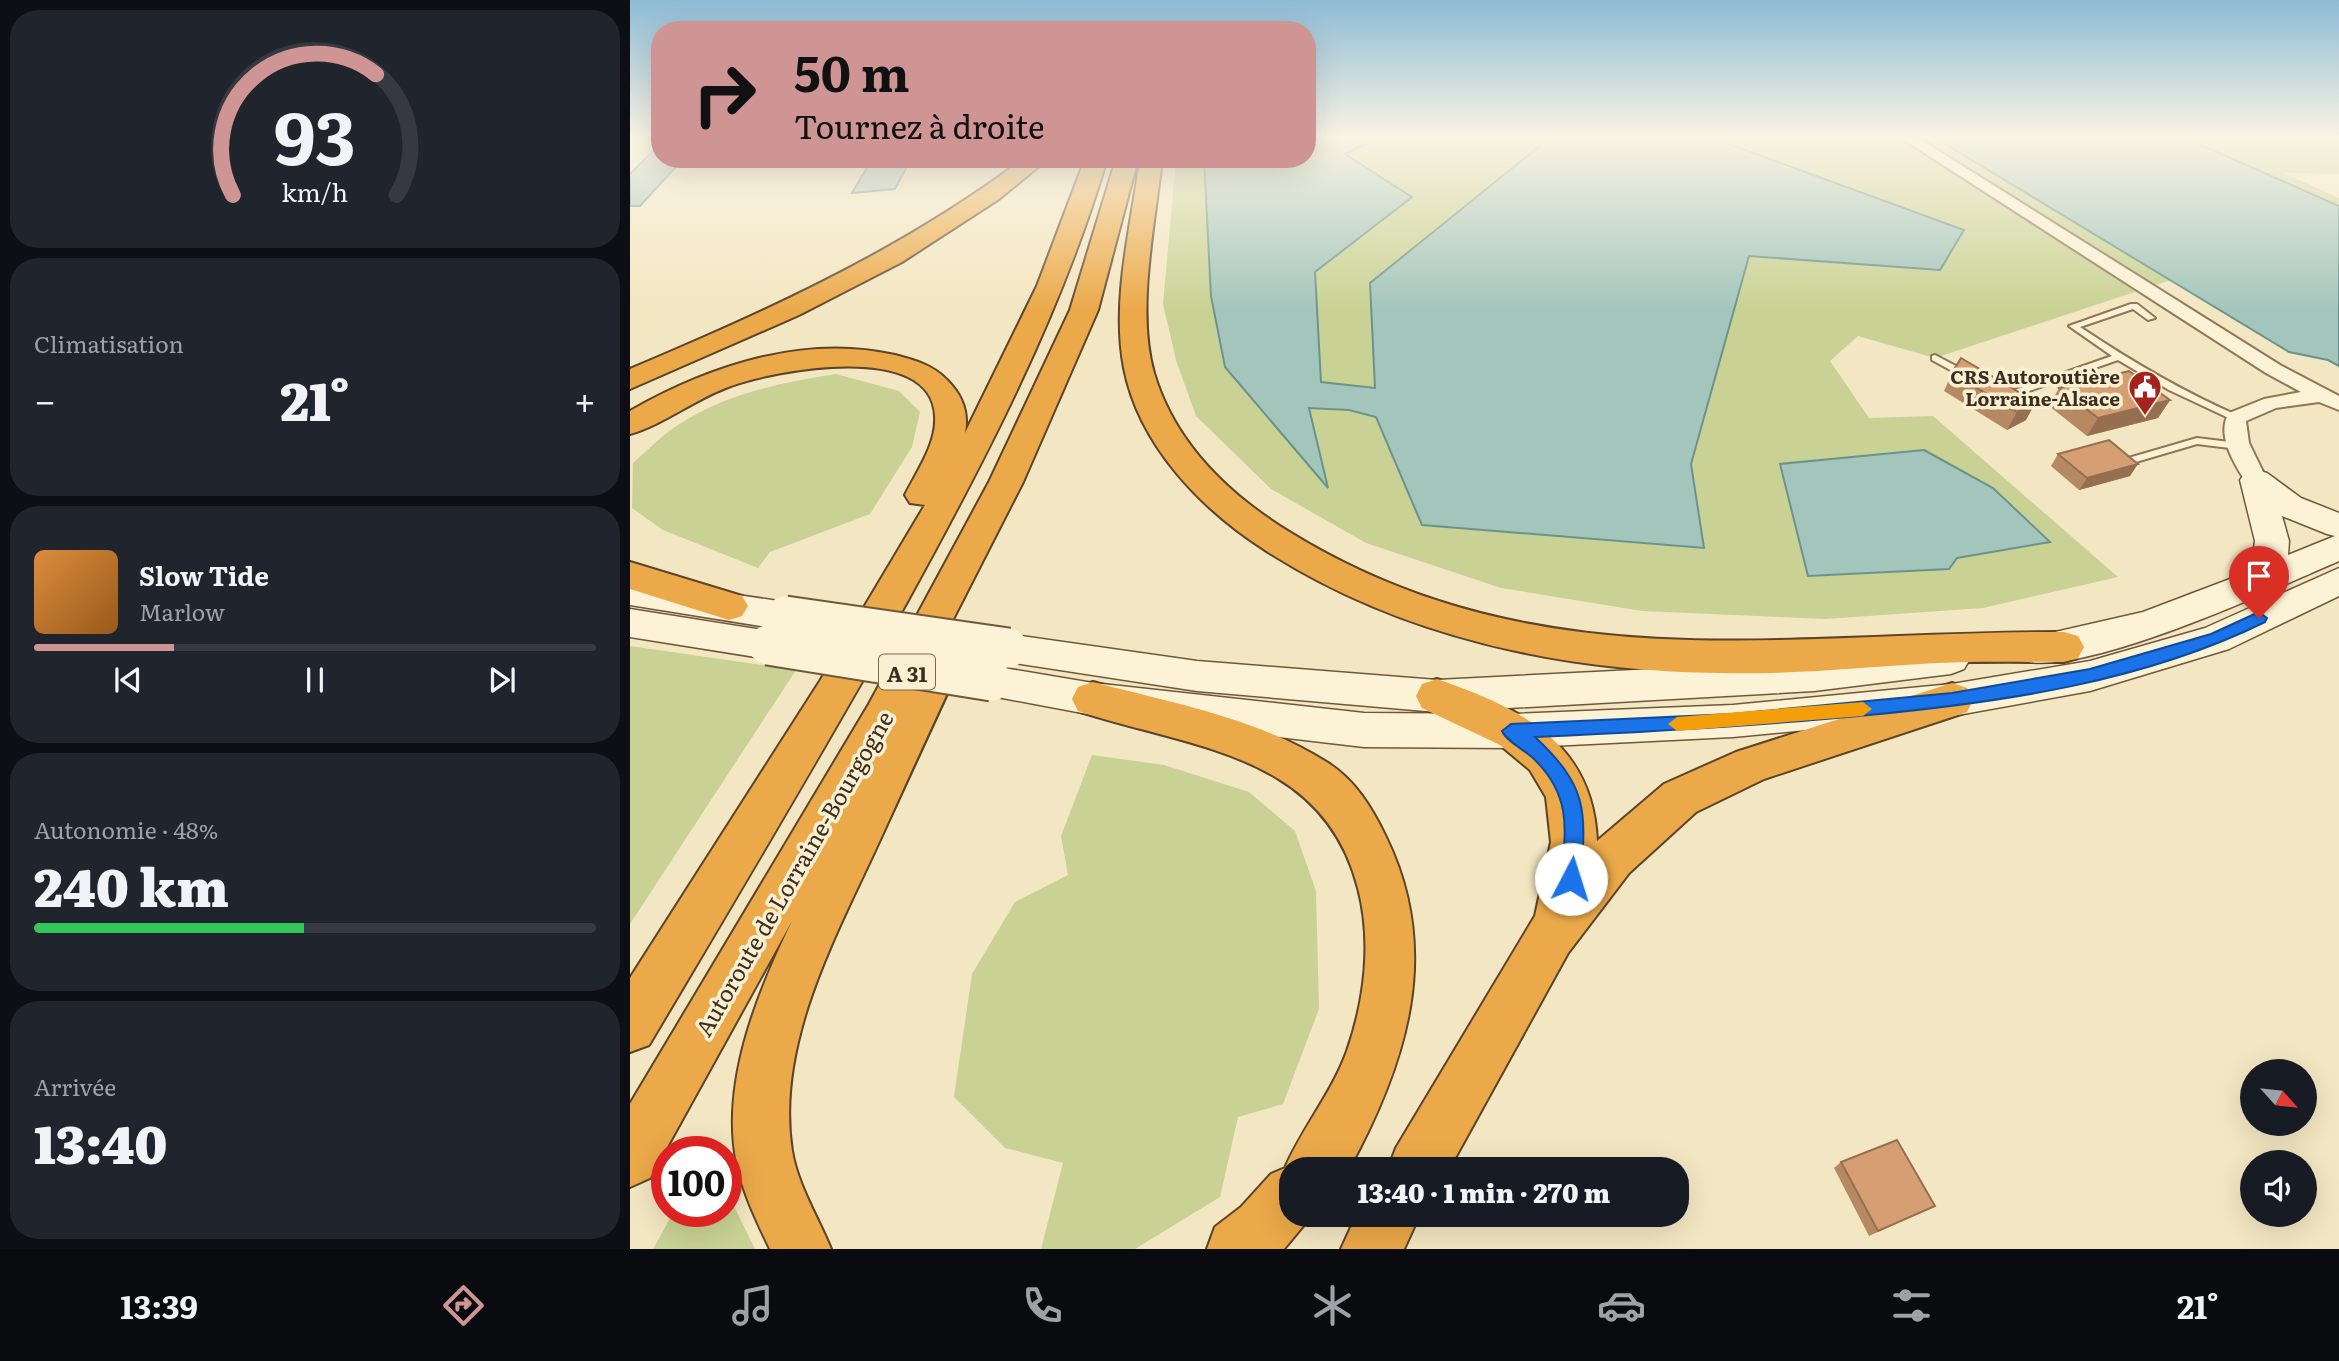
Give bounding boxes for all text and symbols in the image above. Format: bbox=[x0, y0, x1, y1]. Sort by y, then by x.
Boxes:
text: 50 m bbox=[794, 34, 910, 107]
icon: right bbox=[679, 49, 770, 140]
text: 93 bbox=[274, 79, 356, 187]
text: Tournez à droite bbox=[794, 101, 1045, 149]
text: km/h bbox=[282, 173, 348, 210]
text: Climatisation bbox=[34, 326, 184, 360]
text: 21° bbox=[280, 360, 350, 437]
place label: CRS Autoroutière Lorraine-Alsace bbox=[1950, 362, 2120, 412]
public building icon: CRS Autoroutière Lorraine-Alsace bbox=[2126, 368, 2164, 417]
text: − bbox=[34, 370, 56, 427]
text: + bbox=[574, 370, 596, 427]
pin bbox=[2229, 546, 2289, 618]
text: Slow Tide bbox=[139, 555, 269, 594]
icon: arrive bbox=[2240, 557, 2278, 595]
text: Marlow bbox=[139, 594, 225, 628]
road number: A 31 bbox=[879, 654, 935, 690]
icon: previous bbox=[109, 661, 147, 699]
icon: pause bbox=[296, 661, 334, 699]
icon: next bbox=[483, 661, 521, 699]
street label: Autoroute de Lorraine-Bourgogne bbox=[686, 704, 900, 1042]
text: Autonomie · 48% bbox=[34, 812, 218, 846]
position arrow bbox=[1534, 842, 1608, 916]
text: 240 km bbox=[34, 846, 229, 923]
north arrow bbox=[2240, 1059, 2317, 1136]
map controls bbox=[2240, 1059, 2317, 1227]
text: Arrivée bbox=[34, 1069, 116, 1103]
text: 13:40 bbox=[34, 1103, 167, 1180]
speed limit sign: 100 bbox=[651, 1136, 742, 1227]
button: sound bbox=[2240, 1150, 2317, 1227]
text: 13:40 · 1 min · 270 m bbox=[1358, 1172, 1610, 1211]
text: 13:39 bbox=[120, 1281, 198, 1329]
icon: directions bbox=[439, 1281, 488, 1330]
icon: music bbox=[728, 1281, 777, 1330]
icon: phone bbox=[1018, 1281, 1067, 1330]
icon: climate bbox=[1308, 1281, 1357, 1330]
icon: car bbox=[1597, 1281, 1646, 1330]
icon: filters bbox=[1887, 1281, 1936, 1330]
text: 21° bbox=[2177, 1281, 2219, 1329]

